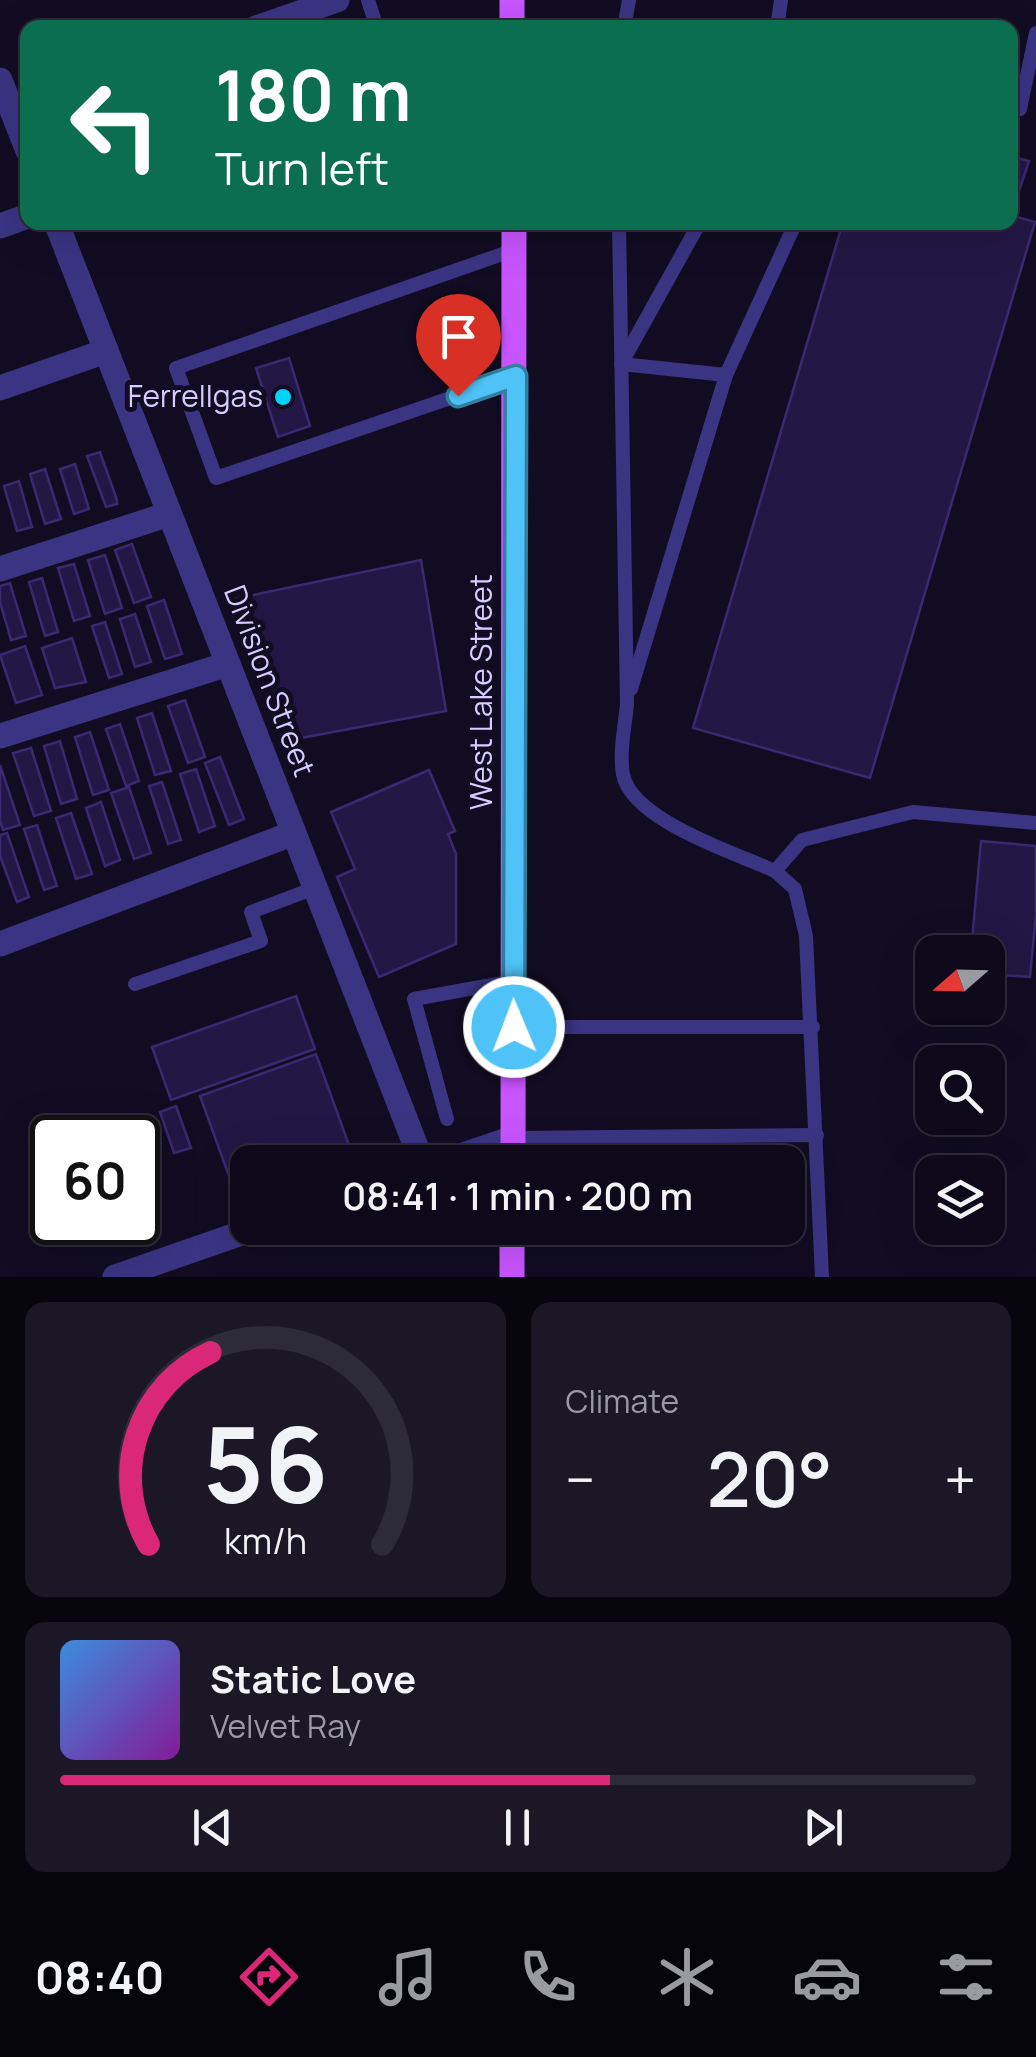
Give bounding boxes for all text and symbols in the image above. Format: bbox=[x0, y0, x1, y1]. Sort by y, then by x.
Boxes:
text: 180 m bbox=[215, 46, 412, 142]
icon: left bbox=[50, 60, 180, 190]
text: Turn left bbox=[215, 137, 389, 199]
pin bbox=[416, 294, 501, 397]
icon: arrive bbox=[431, 309, 486, 364]
place label: Ferrellgas bbox=[128, 375, 263, 416]
marker: Ferrellgas bbox=[272, 386, 294, 408]
street label: West Lake Street bbox=[460, 574, 501, 810]
street label: Division Street bbox=[215, 579, 326, 782]
north arrow bbox=[915, 935, 1005, 1025]
map controls bbox=[915, 935, 1005, 1245]
position arrow bbox=[462, 975, 566, 1079]
button: search bbox=[915, 1045, 1005, 1135]
speed limit sign: 60 bbox=[30, 1115, 160, 1245]
button: layers bbox=[915, 1155, 1005, 1245]
text: 08:41 · 1 min · 200 m bbox=[342, 1169, 693, 1221]
text: Climate bbox=[566, 1379, 679, 1423]
text: 56 bbox=[202, 1391, 328, 1533]
text: 20° bbox=[707, 1427, 833, 1530]
text: − bbox=[566, 1441, 595, 1517]
text: + bbox=[944, 1441, 976, 1517]
text: km/h bbox=[224, 1516, 307, 1565]
text: Static Love bbox=[210, 1652, 416, 1704]
text: Velvet Ray bbox=[210, 1704, 361, 1748]
icon: previous bbox=[185, 1800, 240, 1855]
icon: pause bbox=[490, 1800, 545, 1855]
icon: next bbox=[796, 1800, 851, 1855]
icon: directions bbox=[234, 1942, 304, 2012]
icon: music bbox=[373, 1942, 443, 2012]
icon: phone bbox=[513, 1942, 583, 2012]
icon: climate bbox=[652, 1942, 722, 2012]
icon: car bbox=[792, 1942, 862, 2012]
icon: filters bbox=[931, 1942, 1001, 2012]
text: 08:40 bbox=[35, 1946, 164, 2008]

